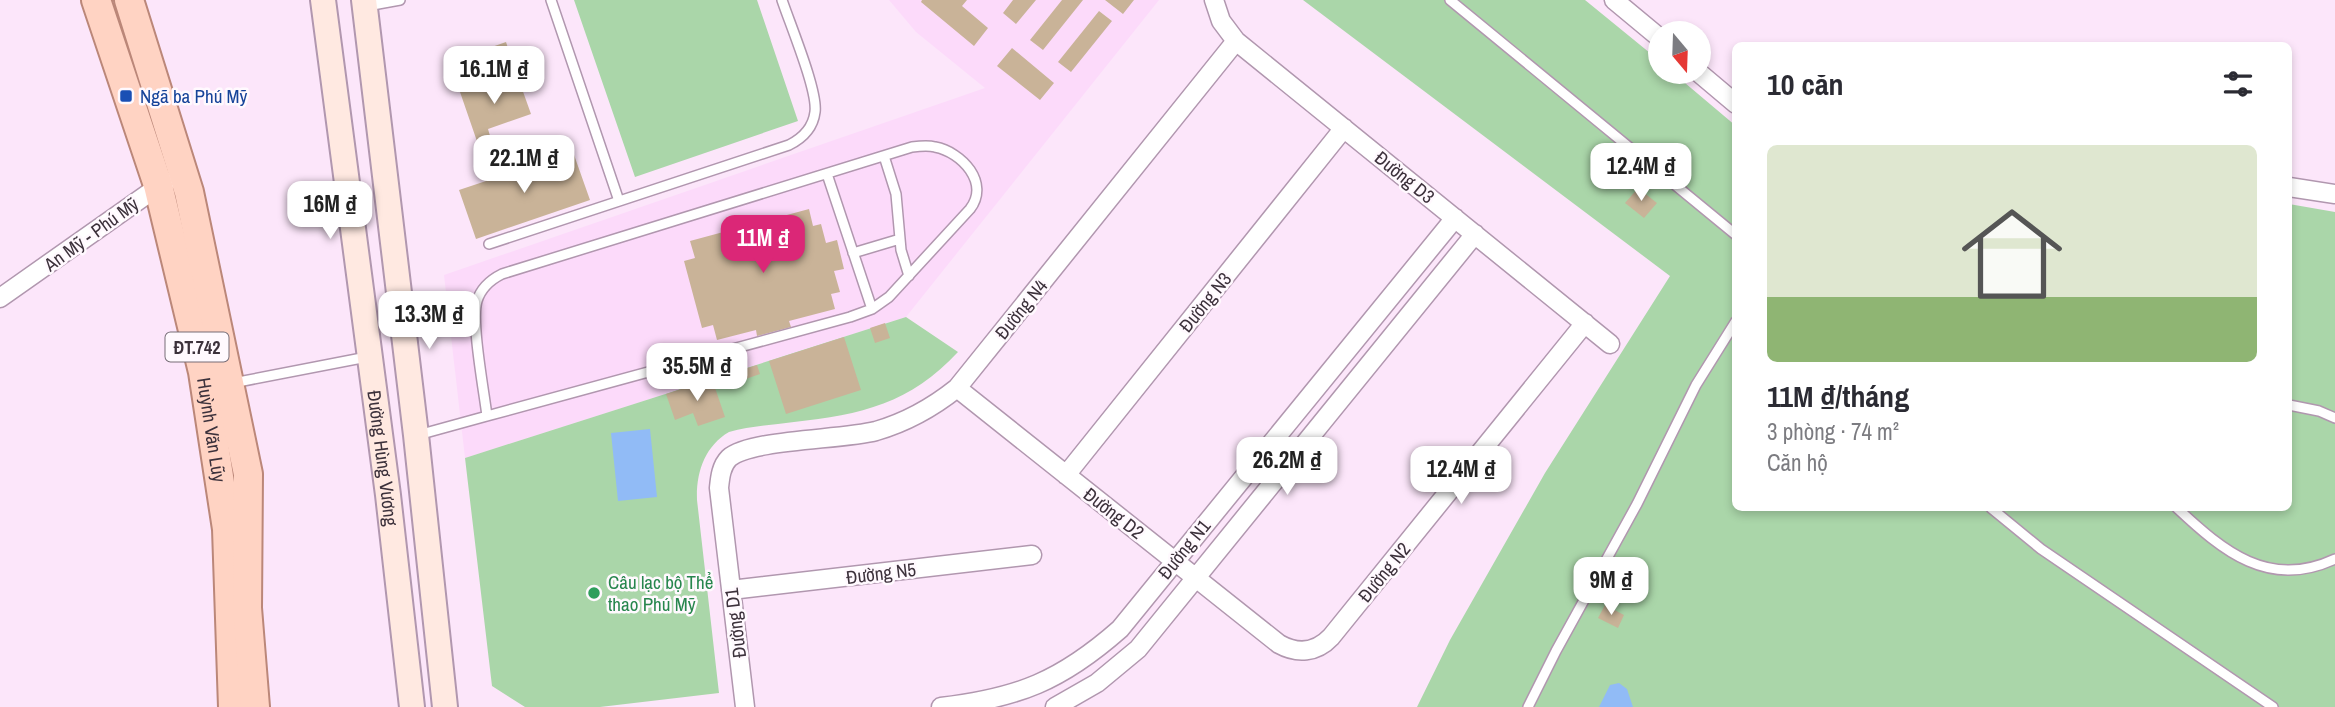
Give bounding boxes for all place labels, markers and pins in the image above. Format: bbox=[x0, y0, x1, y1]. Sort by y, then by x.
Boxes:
pin: 16.1M ₫ bbox=[429, 46, 559, 106]
place label: Ngã ba Phú Mỹ bbox=[140, 83, 248, 109]
marker: Ngã ba Phú Mỹ bbox=[118, 88, 134, 104]
pin: 22.1M ₫ bbox=[459, 136, 589, 195]
pin: 12.4M ₫ bbox=[1576, 144, 1706, 203]
pin: 16M ₫ bbox=[281, 182, 379, 241]
pin: 11M ₫ bbox=[714, 216, 812, 275]
pin: 13.3M ₫ bbox=[364, 292, 494, 351]
pin: 35.5M ₫ bbox=[632, 344, 762, 403]
pin: 26.2M ₫ bbox=[1222, 438, 1352, 497]
pin: 12.4M ₫ bbox=[1396, 447, 1526, 506]
pin: 9M ₫ bbox=[1570, 558, 1652, 617]
place label: Câu lạc bộ Thể thao Phú Mỹ bbox=[608, 569, 713, 617]
marker: Câu lạc bộ Thể thao Phú Mỹ bbox=[586, 585, 602, 601]

